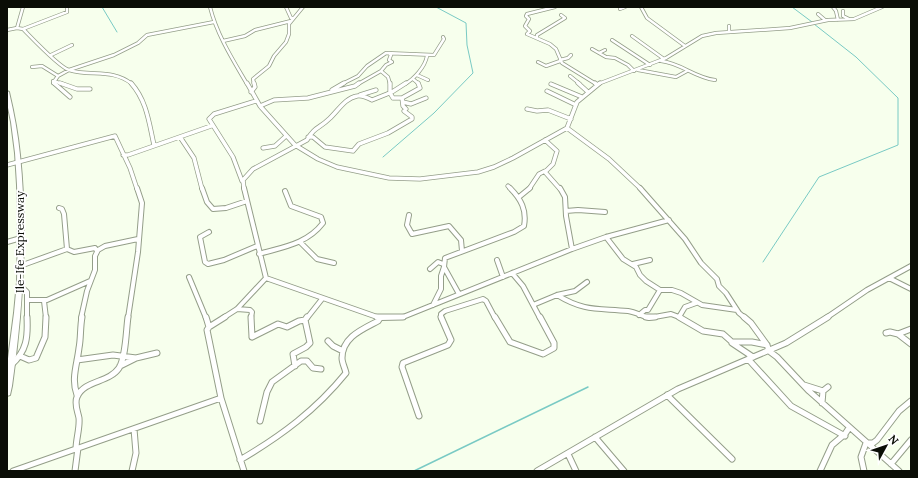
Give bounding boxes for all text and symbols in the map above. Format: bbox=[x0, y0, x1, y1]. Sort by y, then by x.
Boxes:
street label: Ile-Ife Expressway bbox=[12, 190, 27, 293]
north arrow bbox=[866, 426, 906, 466]
text: N bbox=[886, 432, 902, 448]

